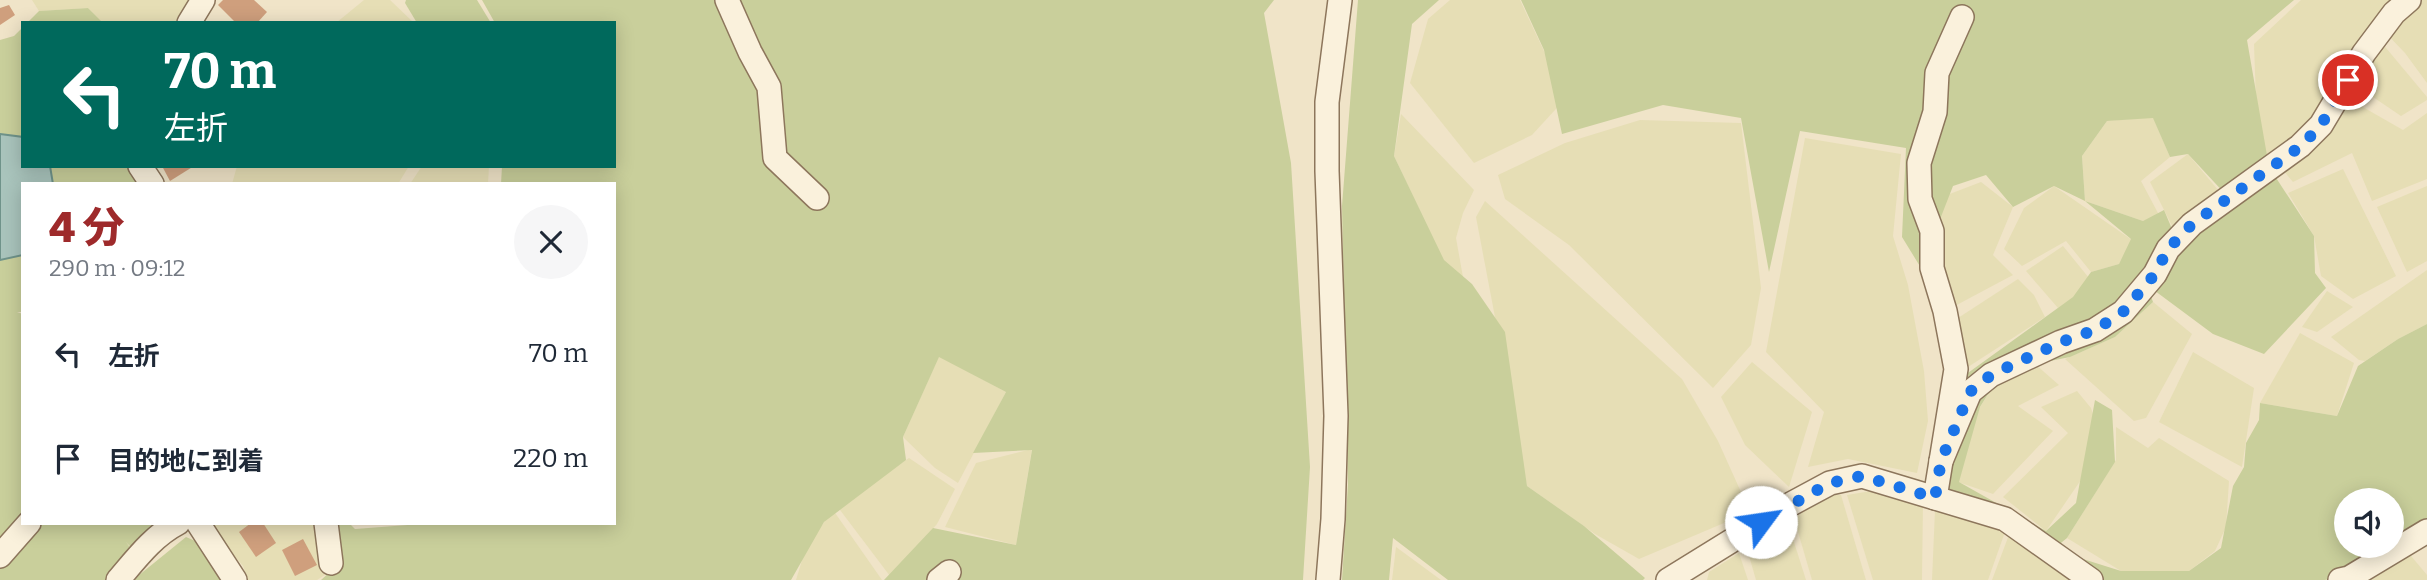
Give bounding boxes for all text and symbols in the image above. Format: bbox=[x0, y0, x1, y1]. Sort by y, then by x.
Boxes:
text: 70 m bbox=[164, 42, 276, 101]
icon: left bbox=[49, 49, 140, 140]
pin bbox=[2318, 50, 2378, 110]
icon: arrive bbox=[2329, 61, 2367, 99]
text: 左折 bbox=[164, 109, 228, 147]
text: 4 分 bbox=[49, 203, 124, 253]
button: close bbox=[514, 205, 588, 279]
text: 290 m · 09:12 bbox=[49, 254, 185, 282]
icon: left bbox=[49, 335, 87, 373]
text: 70 m bbox=[529, 338, 588, 369]
text: 左折 bbox=[108, 341, 160, 372]
icon: arrive bbox=[49, 440, 87, 478]
text: 220 m bbox=[513, 443, 588, 474]
text: 目的地に到着 bbox=[108, 446, 264, 477]
position arrow bbox=[1724, 485, 1798, 559]
map controls bbox=[2334, 488, 2404, 558]
button: sound bbox=[2334, 488, 2404, 558]

